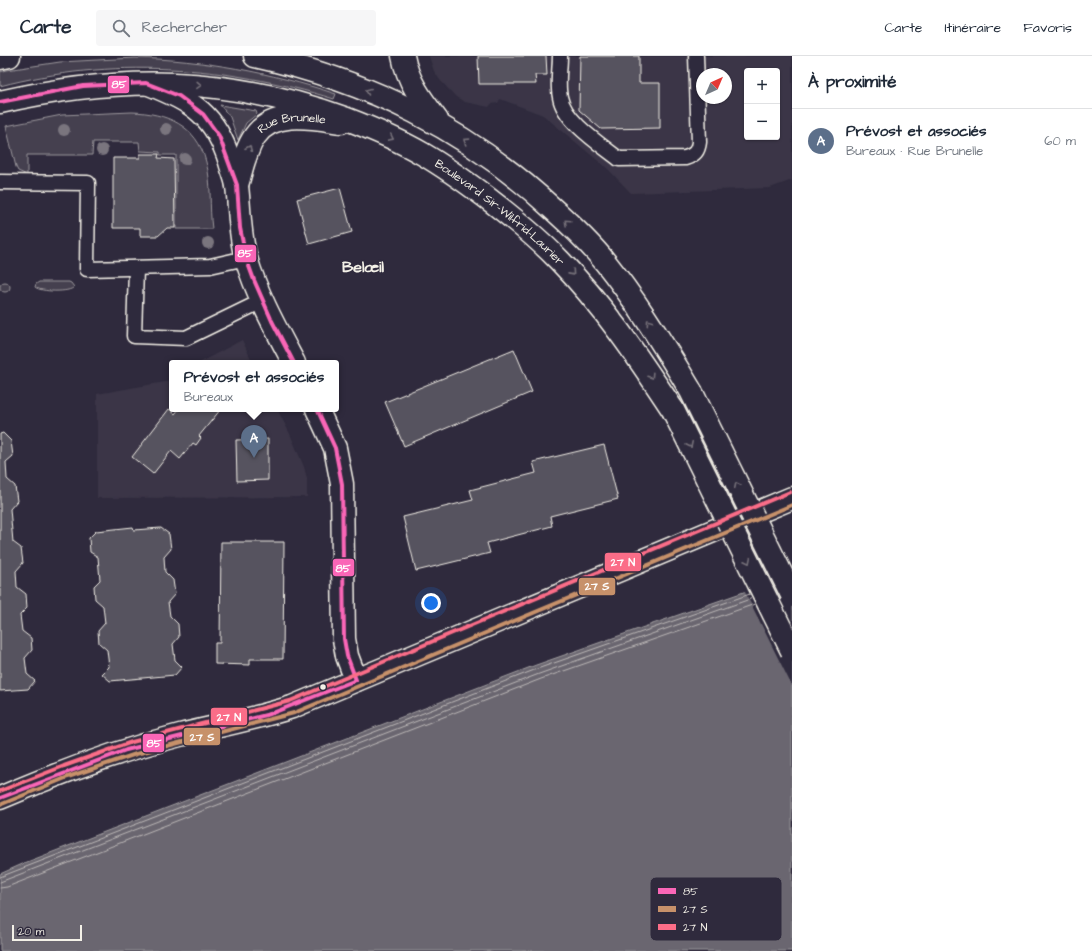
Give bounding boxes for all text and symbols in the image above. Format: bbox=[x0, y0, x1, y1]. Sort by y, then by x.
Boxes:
search box bbox=[96, 10, 376, 46]
text: Carte bbox=[20, 14, 72, 41]
icon: search bbox=[110, 17, 132, 39]
text: Rechercher bbox=[142, 17, 227, 38]
text: Carte bbox=[884, 18, 922, 38]
text: Itinéraire bbox=[944, 18, 1001, 38]
text: Favoris bbox=[1023, 18, 1072, 38]
north arrow bbox=[696, 68, 732, 104]
map controls bbox=[744, 68, 780, 140]
button: + bbox=[744, 68, 780, 104]
text: À proximité bbox=[808, 70, 897, 94]
line badge: 85 bbox=[107, 75, 130, 94]
text: 85 bbox=[112, 77, 127, 92]
one-way arrow bbox=[196, 80, 202, 89]
one-way arrow bbox=[365, 88, 372, 96]
button: − bbox=[744, 104, 780, 140]
street label: Rue Brunelle bbox=[254, 109, 327, 137]
text: Prévost et associés bbox=[846, 121, 987, 142]
text: A bbox=[817, 132, 825, 150]
text: 60 m bbox=[1044, 132, 1076, 150]
one-way arrow bbox=[386, 133, 394, 140]
one-way arrow bbox=[463, 138, 470, 145]
text: Bureaux · Rue Brunelle bbox=[846, 142, 983, 160]
one-way arrow bbox=[244, 145, 252, 153]
street label: Boulevard Sir-Wilfrid-Laurier bbox=[432, 155, 569, 270]
one-way arrow bbox=[564, 219, 572, 227]
line badge: 85 bbox=[234, 244, 257, 263]
text: 85 bbox=[238, 246, 253, 261]
district label: Belœil bbox=[342, 256, 385, 278]
one-way arrow bbox=[567, 269, 574, 276]
one-way arrow bbox=[647, 320, 654, 327]
popup bbox=[169, 360, 339, 412]
text: Prévost et associés bbox=[184, 367, 324, 388]
one-way arrow bbox=[646, 372, 654, 379]
text: Bureaux bbox=[184, 388, 233, 406]
pin: A bbox=[241, 425, 267, 458]
one-way arrow bbox=[685, 440, 693, 448]
one-way arrow bbox=[735, 482, 742, 489]
line badge: 27 N bbox=[604, 552, 642, 572]
text: 27 N bbox=[610, 555, 635, 570]
one-way arrow bbox=[743, 557, 751, 564]
line badge: 85 bbox=[332, 558, 355, 577]
text: 85 bbox=[336, 561, 351, 576]
line badge: 27 S bbox=[578, 577, 616, 596]
text: 27 S bbox=[584, 579, 609, 594]
your location bbox=[421, 593, 441, 613]
unlabelled marker bbox=[318, 682, 328, 692]
line badge: 27 N bbox=[210, 707, 248, 726]
text: 27 N bbox=[216, 710, 241, 725]
line badge: 27 S bbox=[183, 727, 221, 746]
text: 27 S bbox=[189, 730, 214, 745]
line badge: 85 bbox=[142, 733, 165, 753]
text: 85 bbox=[147, 736, 162, 751]
legend bbox=[650, 877, 782, 941]
text: 85 bbox=[683, 884, 698, 899]
text: 27 S bbox=[683, 902, 708, 917]
text: 27 N bbox=[683, 920, 707, 935]
scale bar bbox=[12, 923, 82, 942]
text: 20 m bbox=[18, 924, 44, 939]

